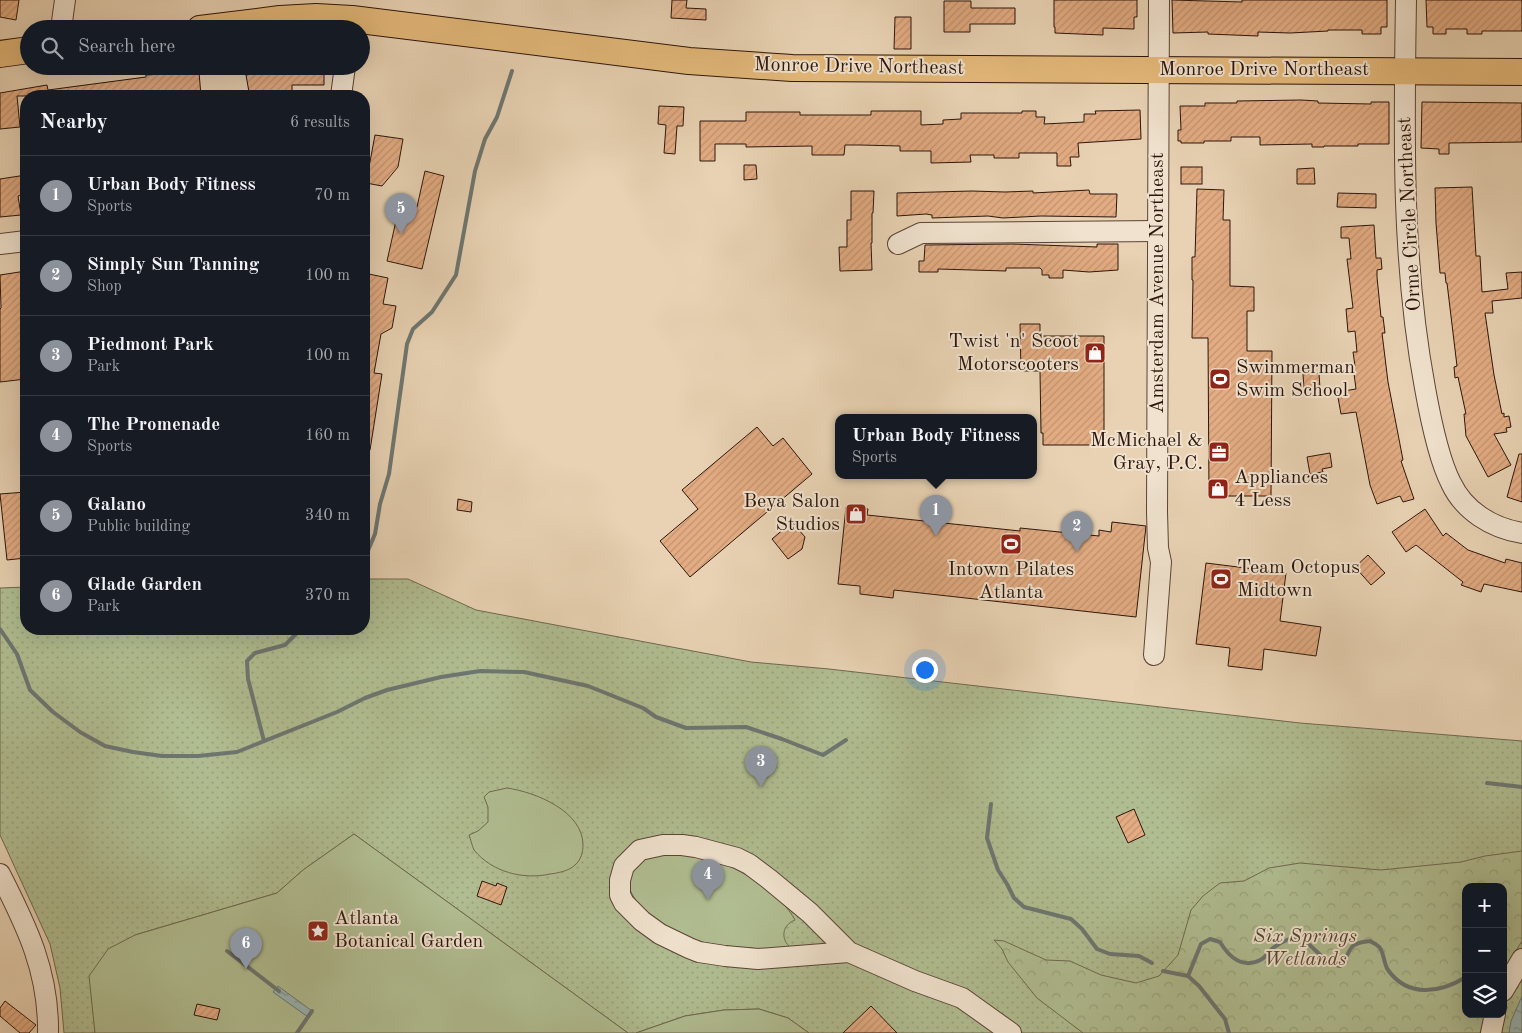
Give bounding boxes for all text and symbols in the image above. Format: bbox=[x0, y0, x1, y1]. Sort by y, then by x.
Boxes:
search box bbox=[20, 20, 370, 75]
icon: search bbox=[38, 34, 66, 62]
text: Search here bbox=[78, 38, 175, 57]
street label: Monroe Drive Northeast bbox=[754, 55, 964, 79]
street label: Monroe Drive Northeast bbox=[1159, 60, 1369, 80]
text: Nearby bbox=[40, 112, 108, 133]
text: 6 results bbox=[290, 115, 350, 131]
street label: Orme Circle Northeast bbox=[1395, 116, 1425, 312]
street label: Amsterdam Avenue Northeast bbox=[1148, 152, 1168, 414]
text: Urban Body Fitness bbox=[87, 176, 256, 195]
text: 1 bbox=[51, 188, 61, 204]
text: 70 m bbox=[314, 188, 350, 204]
pin: 5 bbox=[385, 193, 417, 234]
text: Sports bbox=[87, 199, 132, 215]
text: Simply Sun Tanning bbox=[87, 256, 259, 275]
text: 2 bbox=[51, 268, 61, 284]
text: 100 m bbox=[305, 268, 350, 284]
text: Shop bbox=[87, 279, 122, 295]
place label: Twist 'n' Scoot Motorscooters bbox=[949, 332, 1079, 375]
text: Piedmont Park bbox=[87, 336, 214, 355]
shop icon: Twist 'n' Scoot Motorscooters bbox=[1083, 341, 1107, 365]
text: 3 bbox=[51, 348, 61, 364]
text: 100 m bbox=[305, 348, 350, 364]
place label: Swimmerman Swim School bbox=[1236, 358, 1355, 401]
text: Park bbox=[87, 359, 120, 375]
sports icon: Swimmerman Swim School bbox=[1208, 367, 1232, 391]
popup bbox=[835, 414, 1037, 479]
text: The Promenade bbox=[87, 416, 220, 435]
text: Urban Body Fitness bbox=[852, 427, 1020, 446]
text: 4 bbox=[51, 428, 61, 444]
text: 160 m bbox=[305, 428, 350, 444]
place label: McMichael & Gray, P.C. bbox=[1090, 431, 1203, 474]
text: Sports bbox=[87, 439, 132, 455]
office icon: McMichael & Gray, P.C. bbox=[1207, 440, 1231, 464]
text: Sports bbox=[852, 450, 897, 466]
place label: Appliances 4 Less bbox=[1234, 468, 1328, 511]
shop icon: Appliances 4 Less bbox=[1206, 477, 1230, 501]
place label: Beya Salon Studios bbox=[743, 492, 840, 535]
pin: 1 bbox=[920, 495, 952, 536]
text: Galano bbox=[87, 496, 146, 515]
shop icon: Beya Salon Studios bbox=[844, 502, 868, 526]
text: 5 bbox=[51, 508, 61, 524]
text: 340 m bbox=[305, 508, 350, 524]
pin: 2 bbox=[1061, 511, 1093, 552]
text: Public building bbox=[87, 519, 190, 535]
sports icon: Intown Pilates Atlanta bbox=[999, 532, 1023, 556]
place label: Team Octopus Midtown bbox=[1237, 558, 1360, 601]
place label: Intown Pilates Atlanta bbox=[948, 560, 1074, 603]
sports icon: Team Octopus Midtown bbox=[1209, 567, 1233, 591]
text: Glade Garden bbox=[87, 576, 202, 595]
text: 6 bbox=[51, 588, 61, 604]
text: 370 m bbox=[305, 588, 350, 604]
text: Park bbox=[87, 599, 120, 615]
your location bbox=[912, 657, 938, 683]
pin: 3 bbox=[745, 746, 777, 787]
pin: 4 bbox=[692, 859, 724, 900]
map controls bbox=[1462, 883, 1507, 1018]
button: + bbox=[1462, 883, 1507, 928]
place label: Atlanta Botanical Garden bbox=[334, 909, 484, 952]
place icon: Atlanta Botanical Garden bbox=[306, 919, 330, 943]
park label: Six Springs Wetlands bbox=[1253, 927, 1357, 970]
pin: 6 bbox=[230, 928, 262, 969]
button: − bbox=[1462, 928, 1507, 973]
button: layers bbox=[1462, 973, 1507, 1018]

